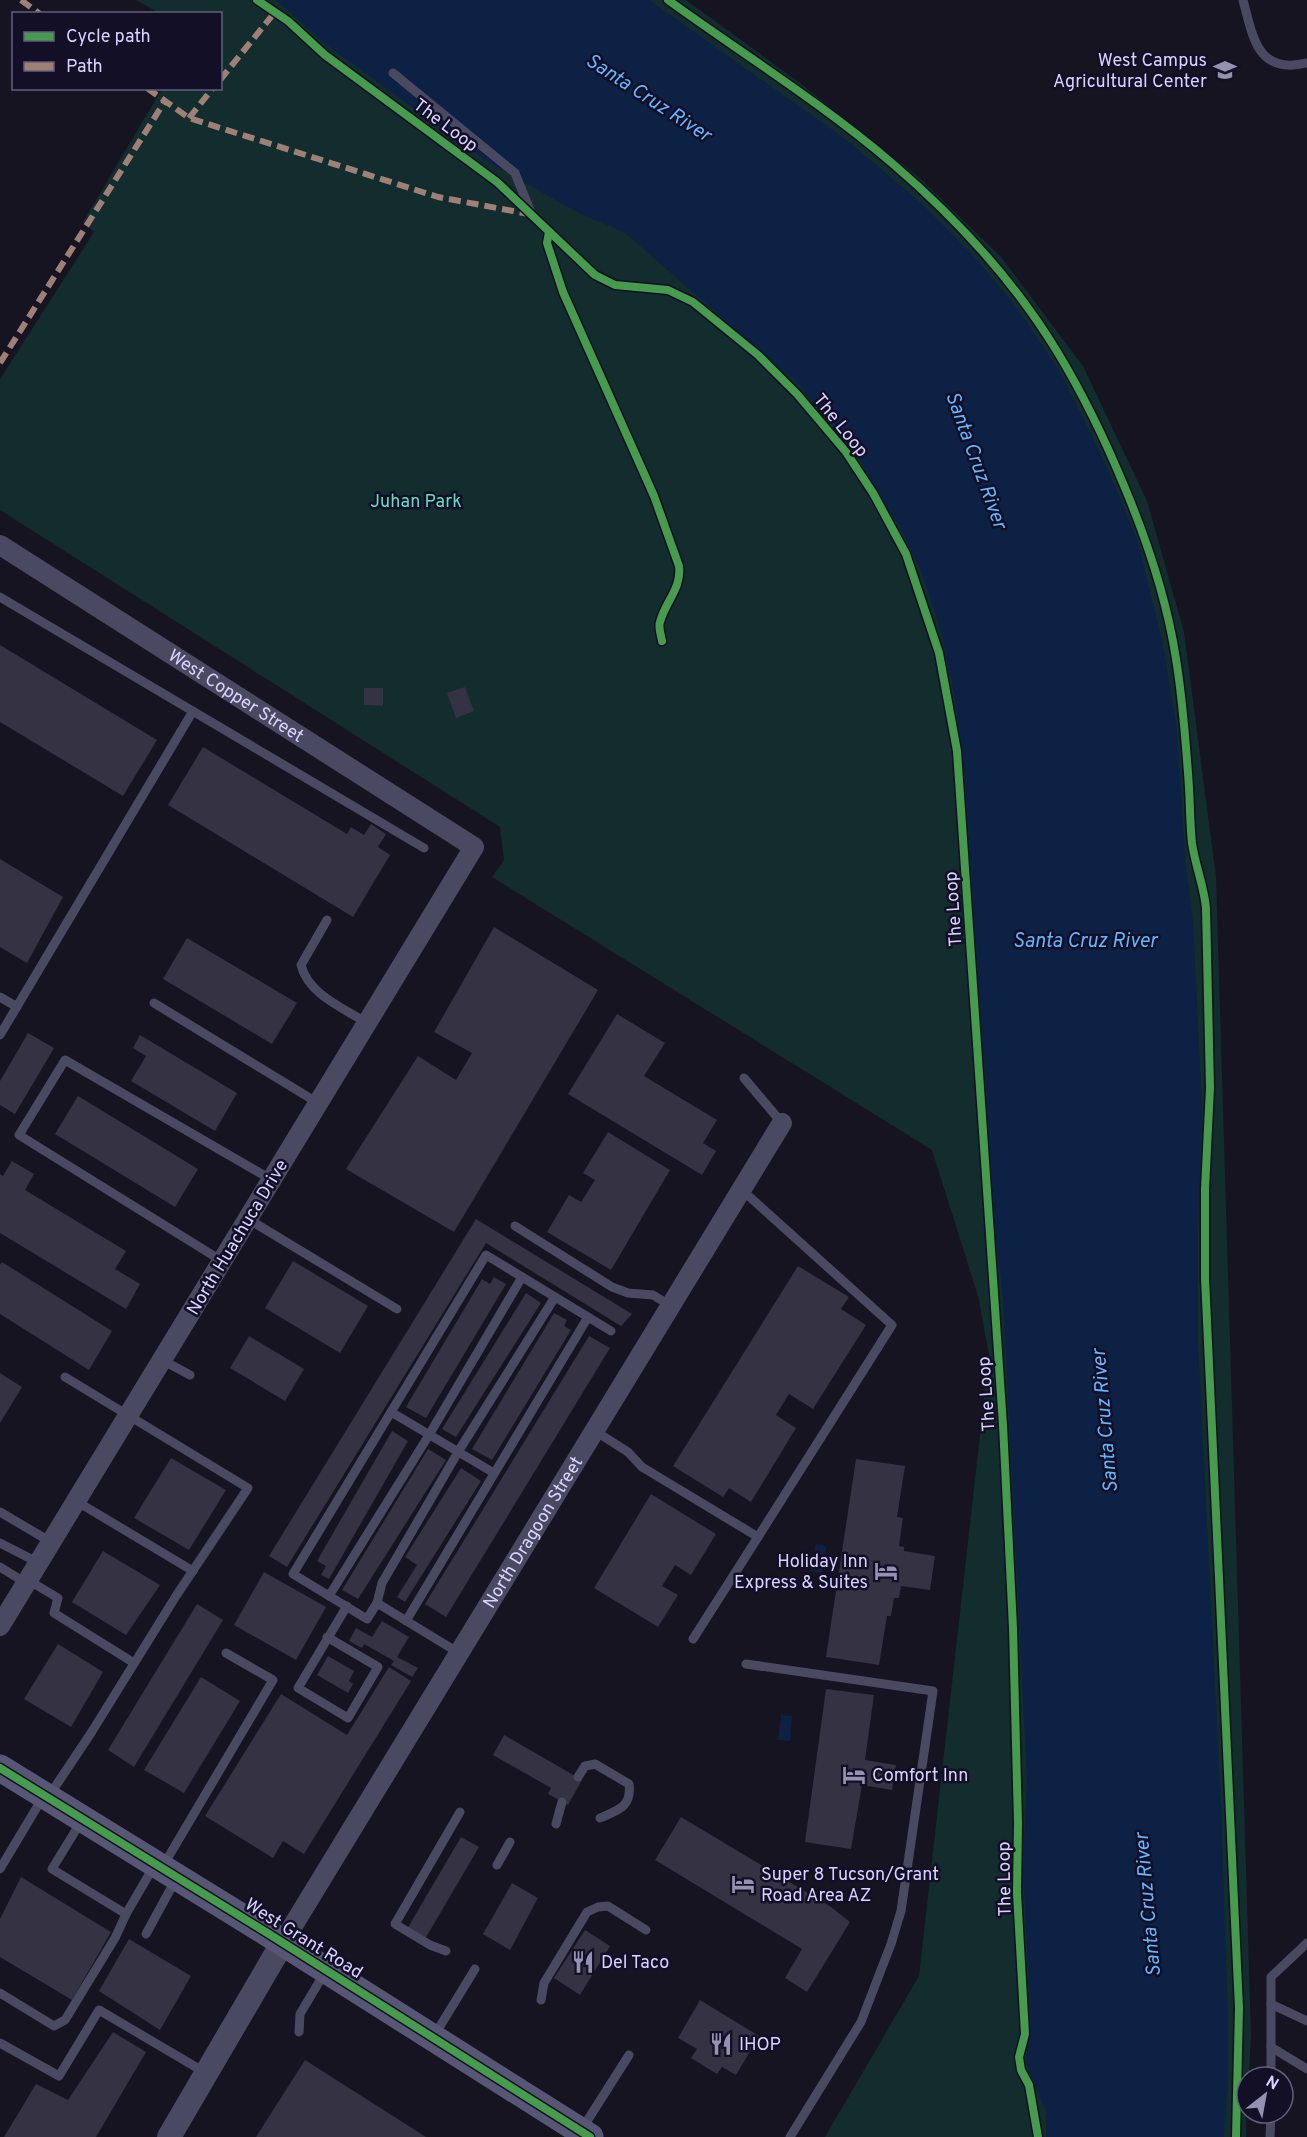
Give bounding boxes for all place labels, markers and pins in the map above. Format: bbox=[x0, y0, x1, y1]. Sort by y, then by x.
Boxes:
place label: West Campus Agricultural Center bbox=[1053, 50, 1207, 94]
school or university icon: West Campus Agricultural Center bbox=[1212, 57, 1238, 83]
place label: Holiday Inn Express & Suites bbox=[734, 1551, 868, 1595]
hotel icon: Holiday Inn Express & Suites bbox=[873, 1558, 899, 1584]
hotel icon: Comfort Inn bbox=[841, 1762, 867, 1788]
place label: Comfort Inn bbox=[872, 1765, 968, 1788]
place label: Super 8 Tucson/Grant Road Area AZ bbox=[761, 1864, 939, 1908]
hotel icon: Super 8 Tucson/Grant Road Area AZ bbox=[730, 1871, 756, 1897]
restaurant icon: Del Taco bbox=[570, 1949, 596, 1975]
place label: Del Taco bbox=[601, 1952, 669, 1975]
restaurant icon: IHOP bbox=[708, 2031, 734, 2057]
place label: IHOP bbox=[739, 2034, 781, 2057]

